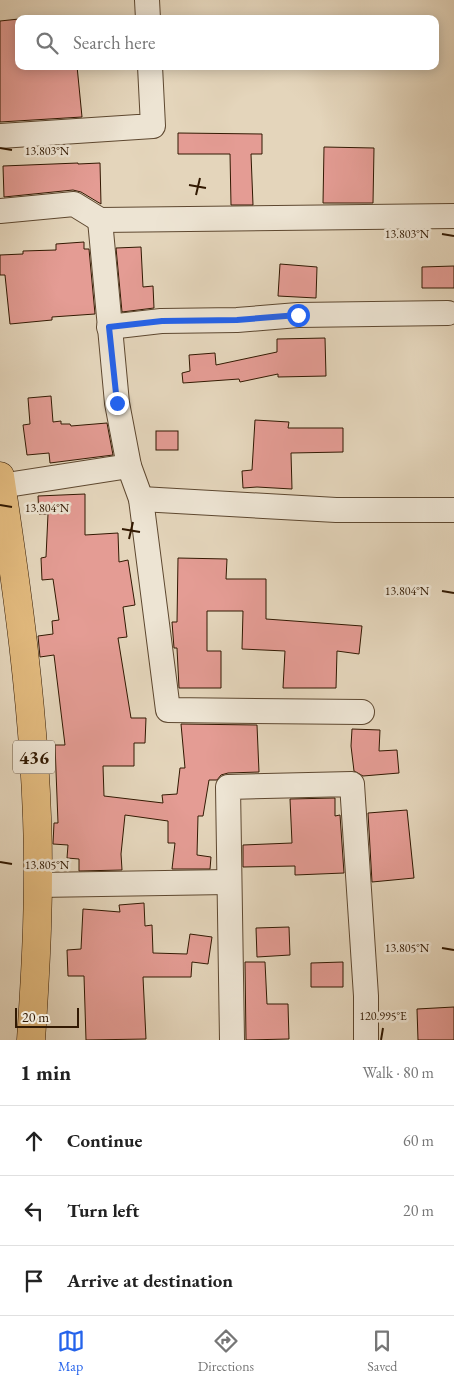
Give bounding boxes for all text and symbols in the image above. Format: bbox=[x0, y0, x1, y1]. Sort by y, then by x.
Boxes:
search box bbox=[15, 15, 439, 70]
icon: search bbox=[33, 29, 61, 57]
text: Search here bbox=[73, 30, 155, 55]
text: 13.803°N bbox=[25, 143, 70, 159]
text: 13.803°N bbox=[385, 226, 430, 242]
route start bbox=[287, 304, 310, 327]
route end bbox=[106, 392, 129, 415]
text: 13.804°N bbox=[25, 500, 70, 516]
text: 13.804°N bbox=[385, 583, 430, 599]
road number: 436 bbox=[13, 740, 55, 774]
text: 13.805°N bbox=[25, 857, 70, 873]
text: 13.805°N bbox=[385, 940, 430, 956]
scale bar bbox=[15, 1005, 79, 1028]
text: 20 m bbox=[22, 1008, 49, 1026]
text: 120.995°E bbox=[359, 1008, 407, 1024]
text: 1 min bbox=[20, 1059, 71, 1086]
text: Walk · 80 m bbox=[363, 1062, 434, 1083]
icon: ahead bbox=[20, 1127, 48, 1155]
text: Continue bbox=[67, 1128, 142, 1153]
text: 60 m bbox=[403, 1130, 434, 1151]
icon: left bbox=[20, 1197, 48, 1225]
text: Turn left bbox=[67, 1198, 139, 1223]
text: 20 m bbox=[403, 1200, 434, 1221]
icon: arrive bbox=[20, 1267, 48, 1295]
text: Arrive at destination bbox=[67, 1268, 233, 1293]
tab: Map bbox=[57, 1327, 85, 1375]
tab: Directions bbox=[198, 1327, 254, 1375]
tab: Saved bbox=[367, 1327, 397, 1375]

